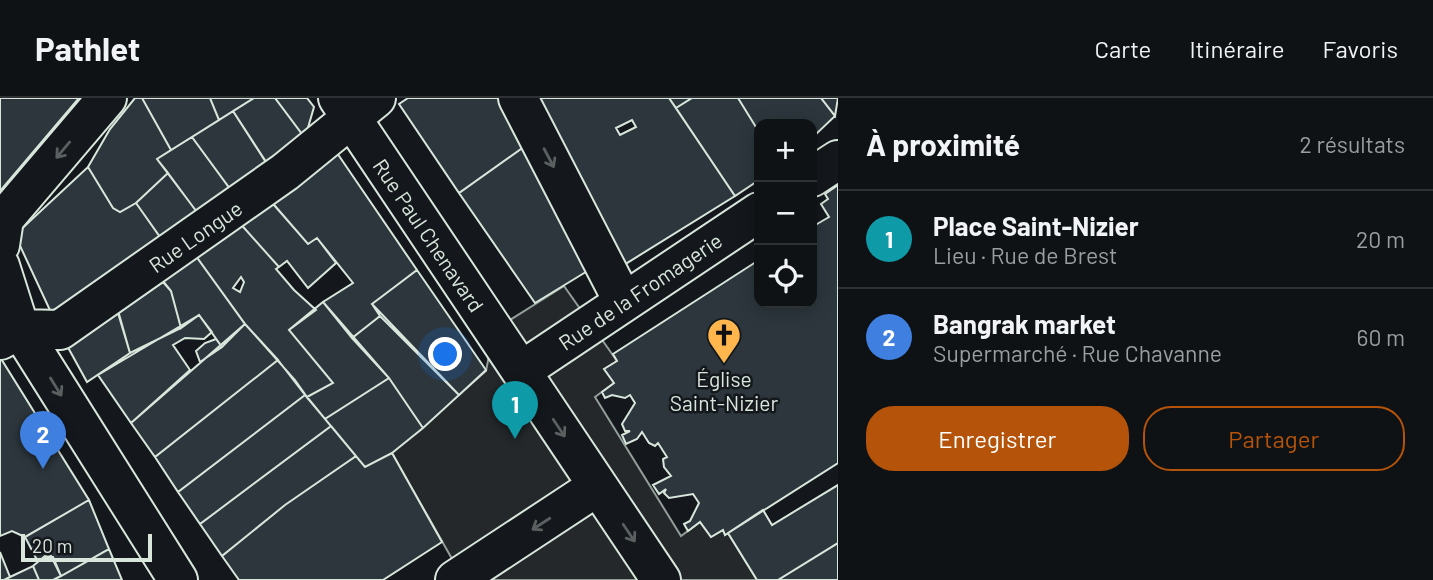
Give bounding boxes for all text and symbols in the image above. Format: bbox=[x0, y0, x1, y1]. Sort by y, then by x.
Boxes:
text: Pathlet bbox=[35, 28, 140, 68]
text: Carte bbox=[1095, 34, 1151, 63]
text: Itinéraire bbox=[1189, 34, 1285, 63]
text: Favoris bbox=[1323, 34, 1398, 63]
map controls bbox=[754, 119, 817, 308]
button: + bbox=[754, 119, 817, 182]
text: À proximité bbox=[866, 126, 1020, 162]
text: 2 résultats bbox=[1300, 130, 1405, 158]
one-way arrow bbox=[55, 141, 71, 159]
one-way arrow bbox=[542, 148, 556, 168]
street label: Rue Paul Chenavard bbox=[368, 154, 490, 316]
button: − bbox=[754, 182, 817, 245]
street label: Rue Longue bbox=[144, 195, 246, 277]
text: Place Saint-Nizier bbox=[933, 210, 1139, 241]
text: 1 bbox=[885, 225, 893, 253]
text: 20 m bbox=[1356, 225, 1405, 253]
street label: Rue de la Fromagerie bbox=[554, 227, 726, 355]
text: Lieu · Rue de Brest bbox=[933, 241, 1117, 269]
button: locate bbox=[754, 245, 817, 308]
text: Bangrak market bbox=[933, 308, 1116, 339]
church icon: Église Saint-Nizier bbox=[705, 316, 743, 365]
text: 2 bbox=[883, 323, 895, 351]
text: 60 m bbox=[1357, 323, 1405, 351]
your location bbox=[428, 337, 462, 371]
text: Supermarché · Rue Chavanne bbox=[933, 339, 1222, 367]
place label: Église Saint-Nizier bbox=[670, 366, 779, 415]
one-way arrow bbox=[49, 377, 64, 396]
pin: 1 bbox=[492, 381, 538, 439]
button: Enregistrer bbox=[866, 406, 1129, 471]
button: Partager bbox=[1143, 406, 1405, 471]
pin: 2 bbox=[20, 411, 66, 469]
one-way arrow bbox=[552, 418, 567, 437]
one-way arrow bbox=[532, 516, 551, 531]
one-way arrow bbox=[622, 523, 636, 542]
scale bar bbox=[21, 531, 152, 563]
text: 20 m bbox=[32, 534, 72, 557]

